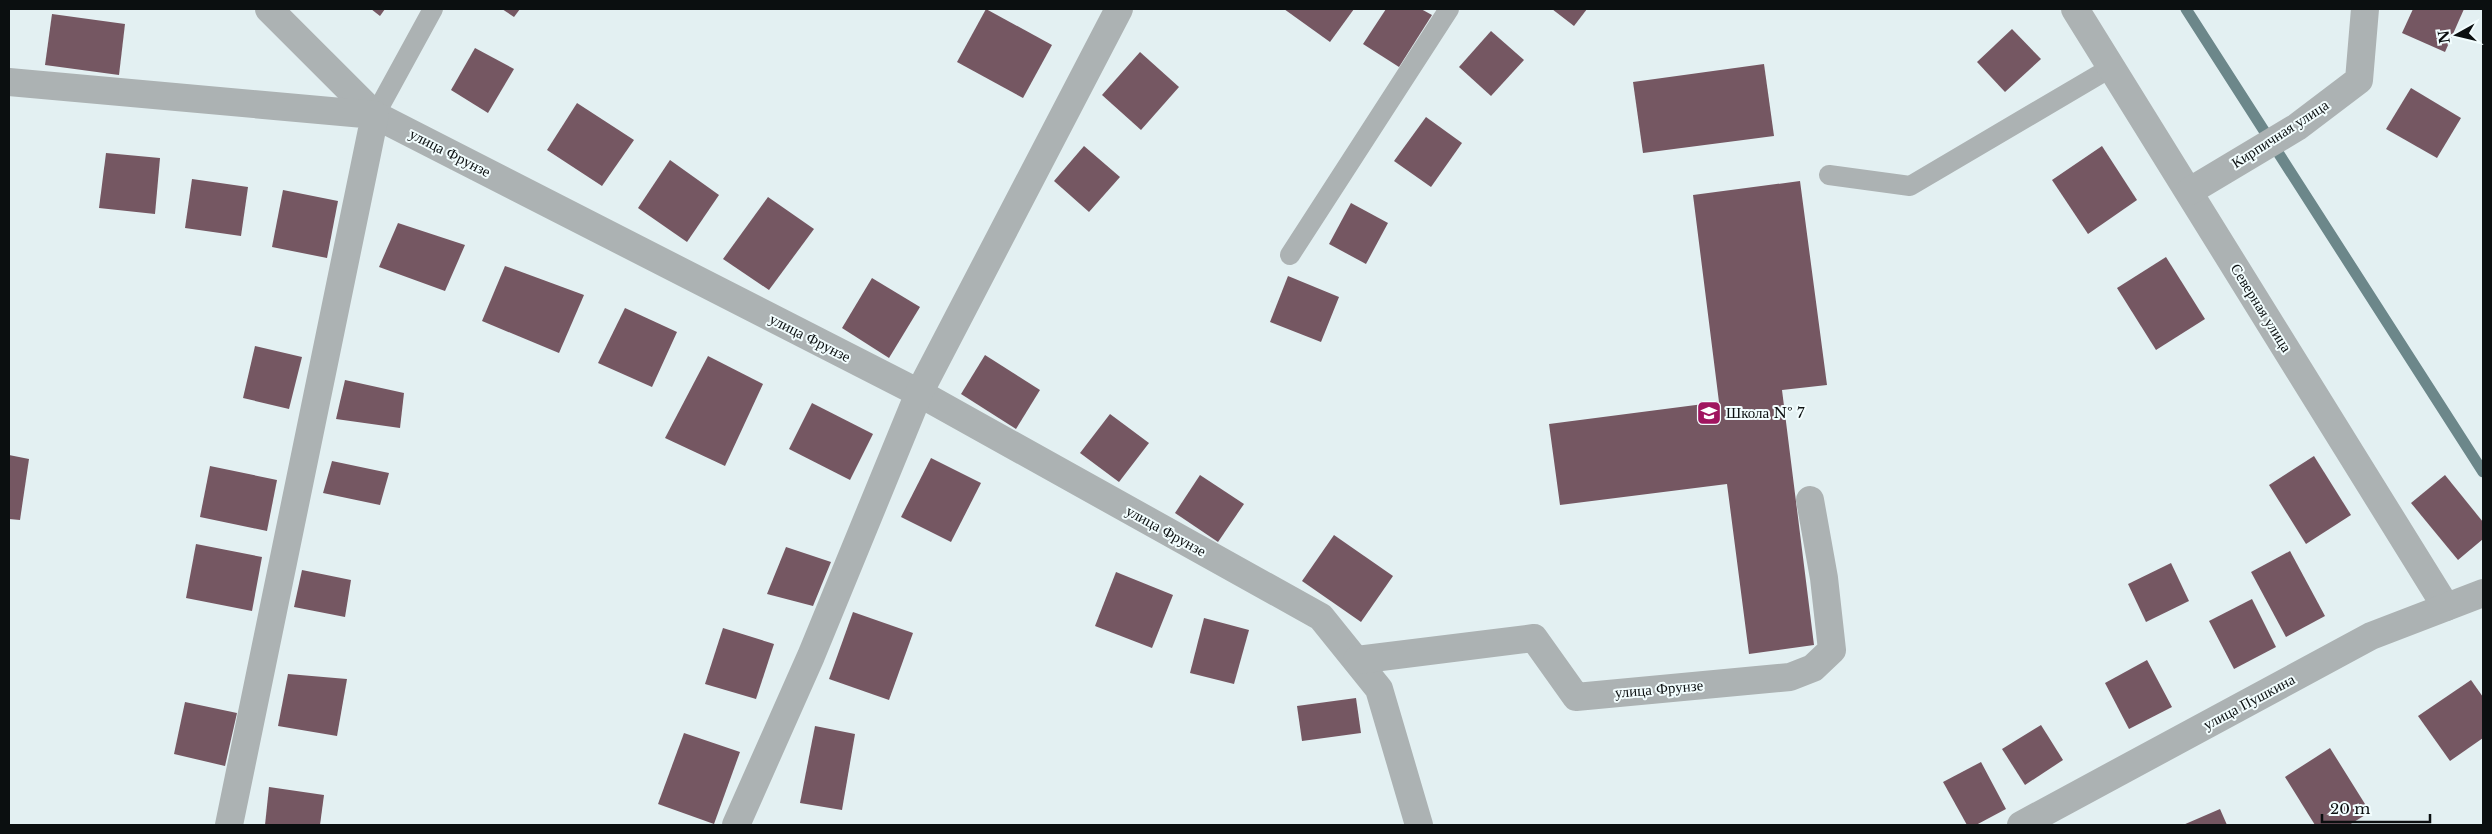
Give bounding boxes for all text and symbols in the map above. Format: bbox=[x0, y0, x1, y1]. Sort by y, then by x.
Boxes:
north arrow bbox=[2432, 10, 2482, 60]
text: N bbox=[2434, 29, 2454, 45]
street label: Кирпичная улица bbox=[2228, 95, 2332, 172]
street label: улица Фрунзе bbox=[406, 124, 494, 181]
street label: Северная улица bbox=[2227, 260, 2296, 356]
street label: улица Фрунзе bbox=[766, 309, 854, 366]
school or university icon: Школа № 7 bbox=[1696, 400, 1722, 426]
place label: Школа № 7 bbox=[1726, 403, 1805, 422]
street label: улица Фрунзе bbox=[1123, 501, 1210, 561]
street label: улица Пушкина bbox=[2200, 669, 2298, 734]
street label: улица Фрунзе bbox=[1614, 675, 1704, 702]
scale bar bbox=[2322, 792, 2430, 824]
text: 20 m bbox=[2330, 799, 2370, 818]

